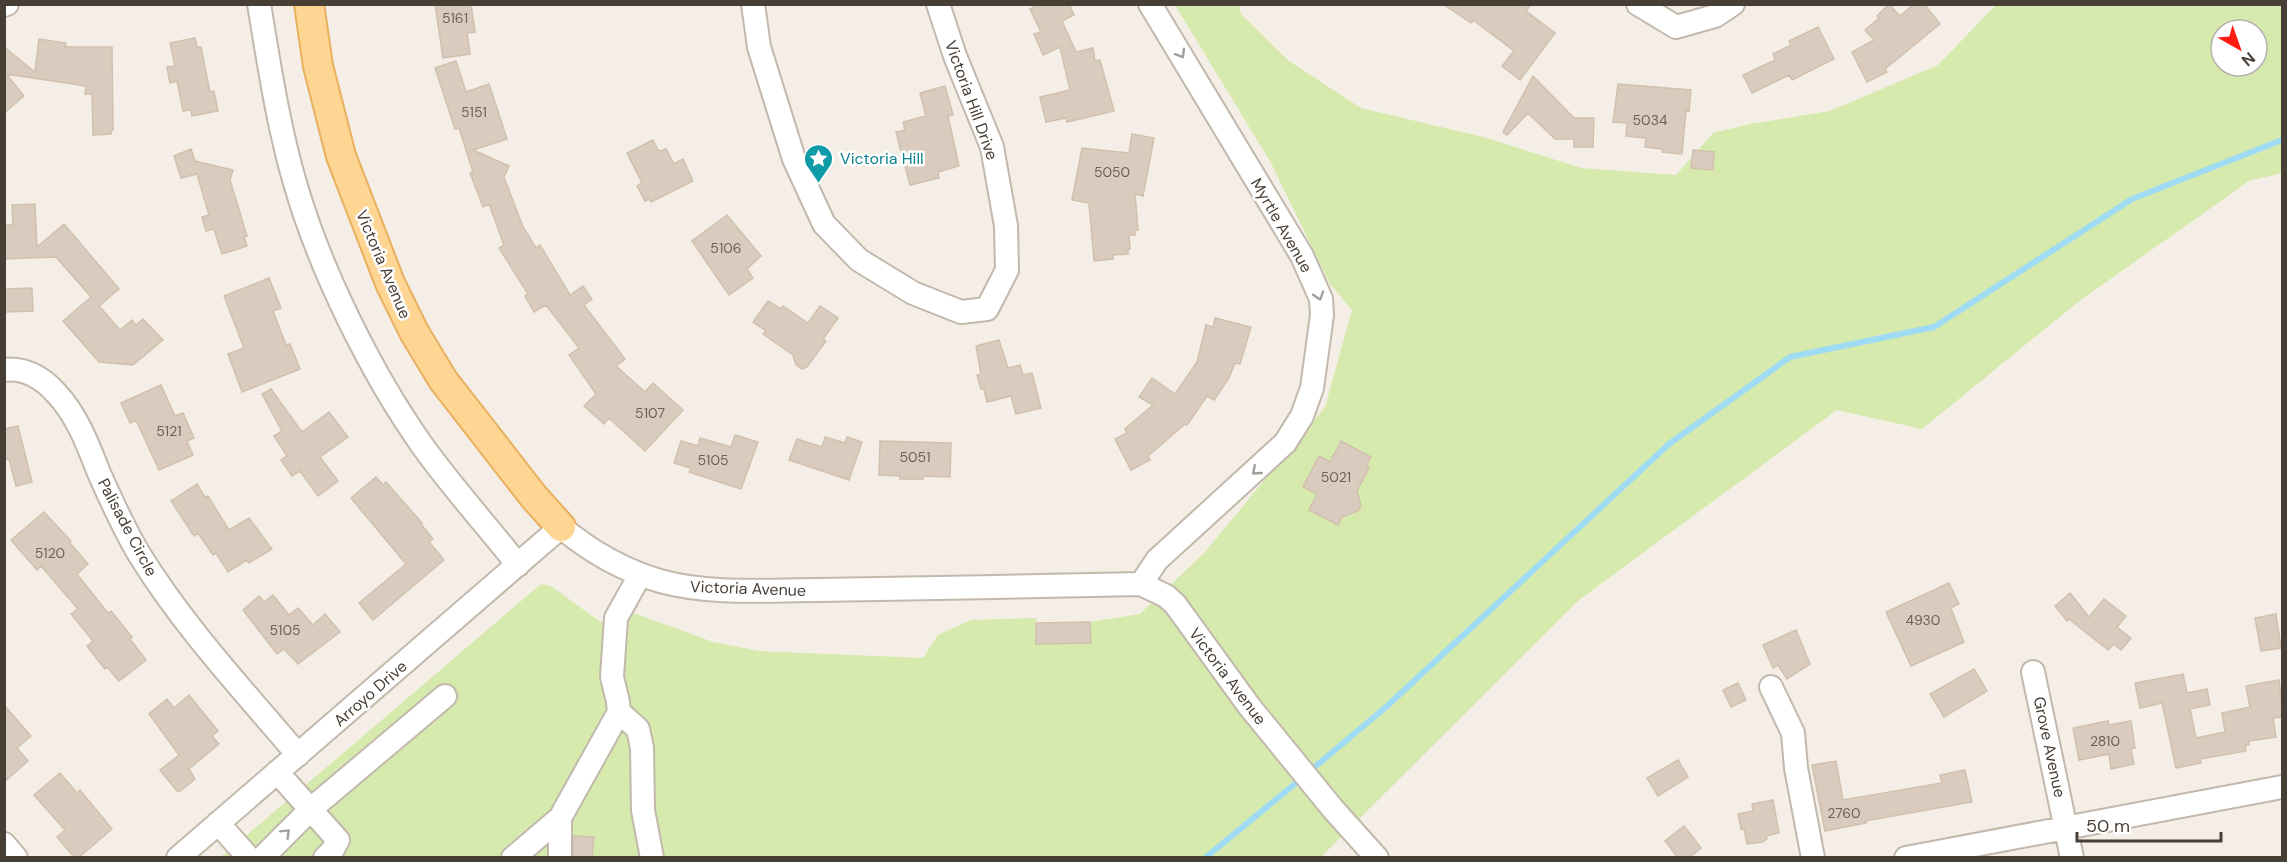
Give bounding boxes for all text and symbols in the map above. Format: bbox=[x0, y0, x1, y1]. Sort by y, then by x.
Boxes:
house number: 5161 bbox=[442, 9, 468, 27]
north arrow bbox=[2209, 18, 2269, 78]
street label: Victoria Hill Drive bbox=[940, 37, 1003, 163]
text: N bbox=[2237, 47, 2260, 71]
one-way arrow bbox=[1173, 48, 1185, 58]
house number: 5151 bbox=[461, 103, 487, 121]
house number: 5034 bbox=[1633, 111, 1668, 129]
place icon: Victoria Hill bbox=[803, 142, 835, 184]
place label: Victoria Hill bbox=[840, 148, 924, 169]
house number: 5050 bbox=[1094, 163, 1130, 181]
street label: Myrtle Avenue bbox=[1246, 174, 1317, 276]
street label: Victoria Avenue bbox=[351, 207, 416, 322]
house number: 5106 bbox=[710, 239, 742, 257]
one-way arrow bbox=[1312, 290, 1324, 301]
house number: 5107 bbox=[635, 404, 665, 422]
house number: 5121 bbox=[156, 422, 182, 440]
house number: 5051 bbox=[899, 448, 931, 466]
house number: 5105 bbox=[697, 451, 729, 469]
one-way arrow bbox=[1252, 463, 1263, 474]
house number: 5021 bbox=[1321, 468, 1351, 486]
street label: Palisade Circle bbox=[93, 475, 162, 580]
house number: 5120 bbox=[35, 544, 65, 562]
street label: Victoria Avenue bbox=[690, 576, 806, 601]
house number: 4930 bbox=[1906, 611, 1940, 629]
house number: 5105 bbox=[269, 621, 301, 639]
street label: Victoria Avenue bbox=[1184, 624, 1271, 729]
street label: Arroyo Drive bbox=[329, 656, 411, 731]
street label: Grove Avenue bbox=[2029, 695, 2070, 799]
house number: 2810 bbox=[2090, 732, 2120, 750]
house number: 2760 bbox=[1827, 804, 1861, 822]
scale bar bbox=[2077, 805, 2221, 843]
text: 50 m bbox=[2086, 814, 2130, 838]
one-way arrow bbox=[279, 830, 290, 841]

